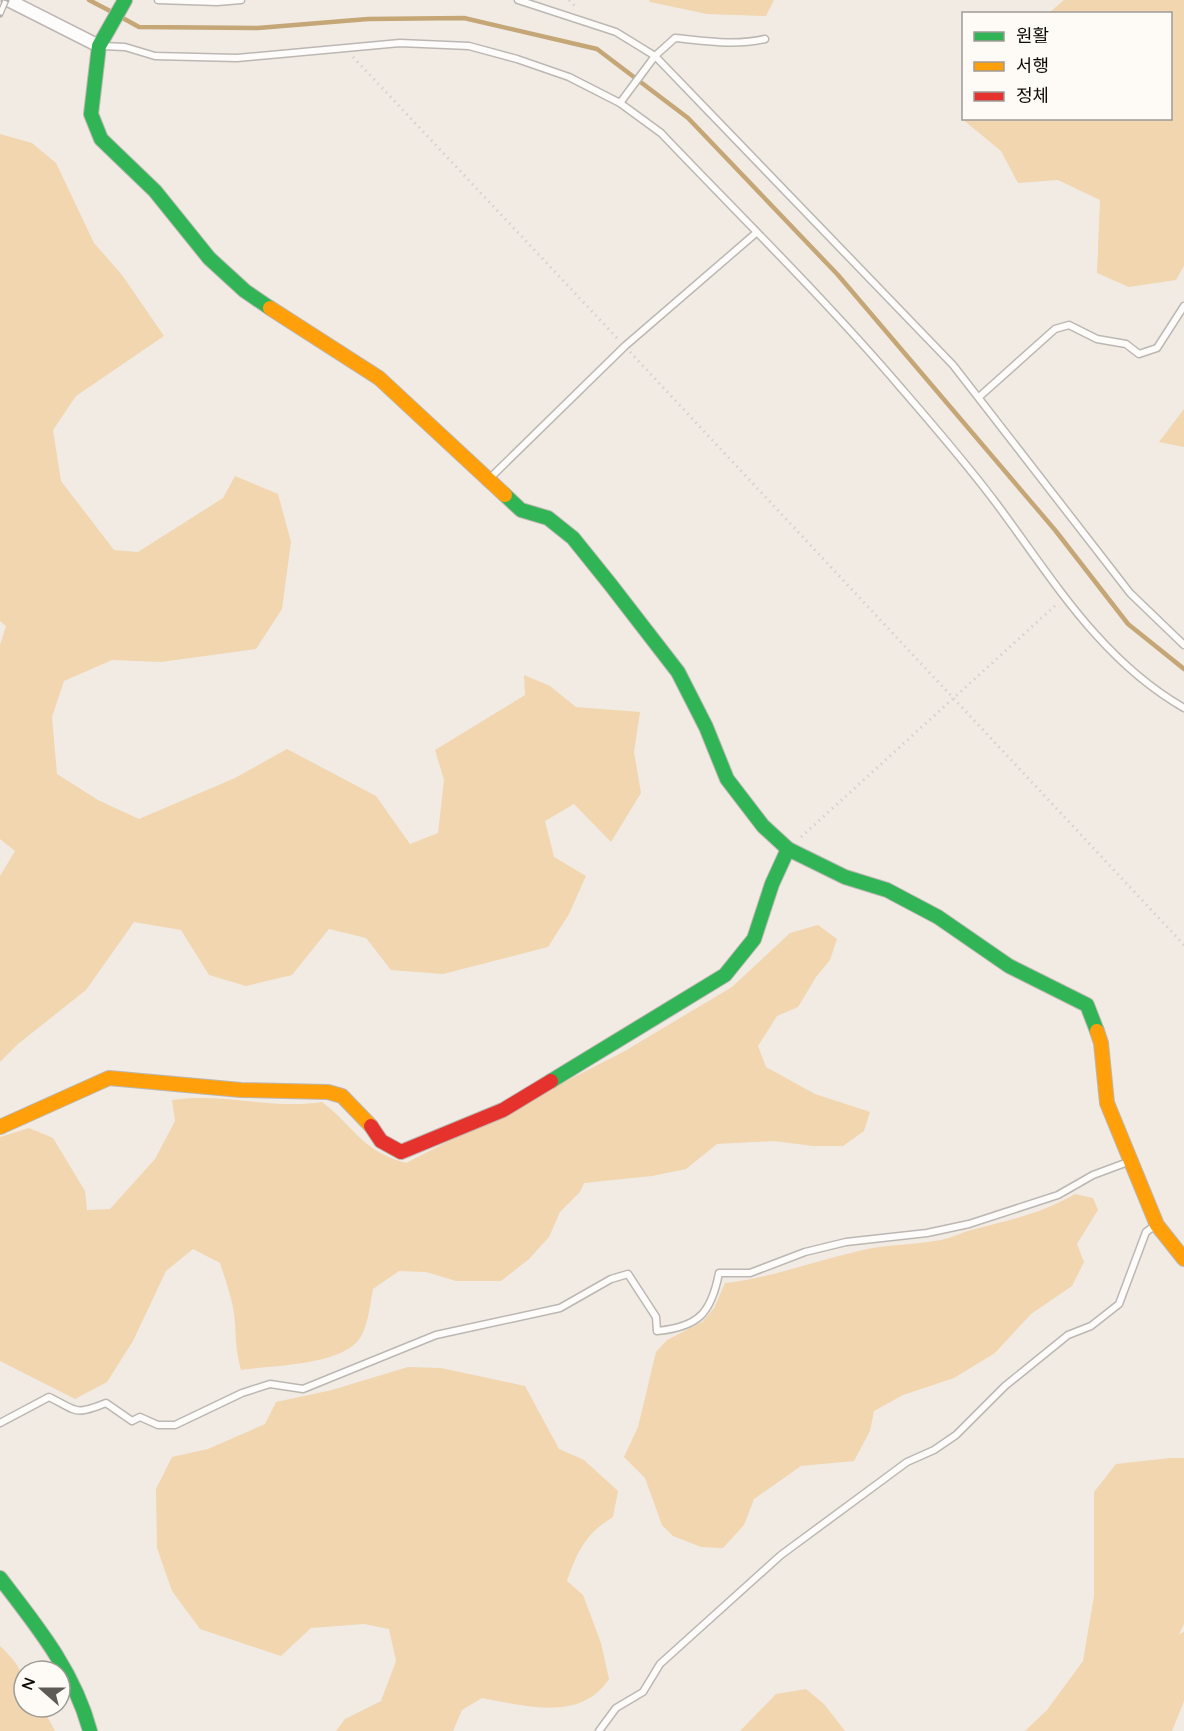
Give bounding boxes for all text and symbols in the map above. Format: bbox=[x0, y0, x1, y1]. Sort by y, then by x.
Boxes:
legend bbox=[962, 12, 1172, 120]
text: 원활 bbox=[1016, 24, 1049, 47]
text: 서행 bbox=[1016, 54, 1049, 77]
text: 정체 bbox=[1016, 84, 1049, 107]
north arrow bbox=[12, 1659, 72, 1719]
text: N bbox=[17, 1675, 39, 1693]

